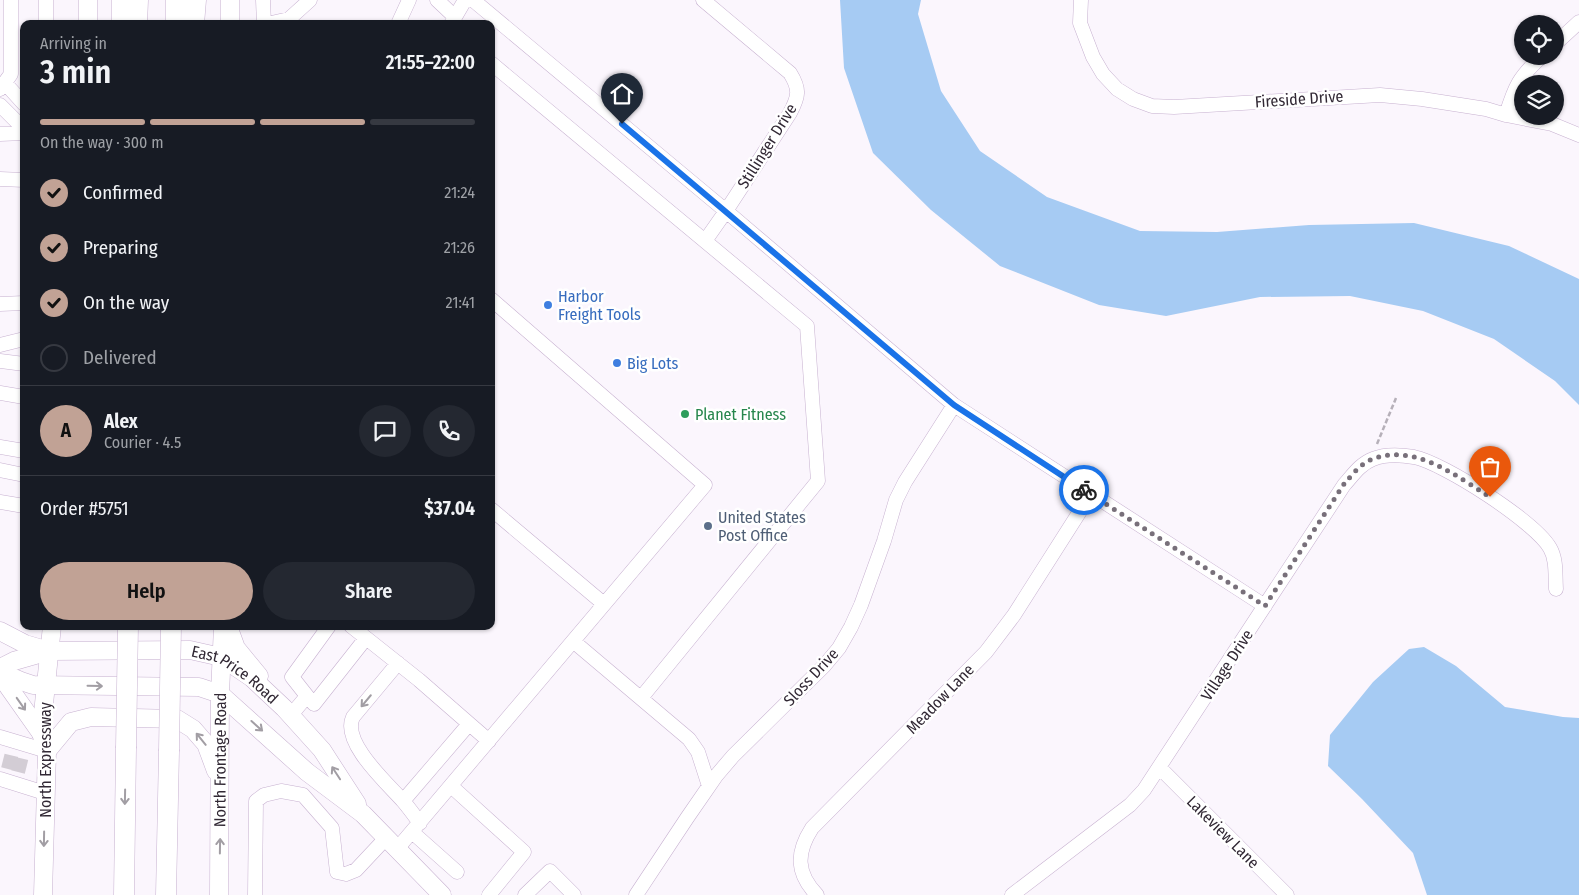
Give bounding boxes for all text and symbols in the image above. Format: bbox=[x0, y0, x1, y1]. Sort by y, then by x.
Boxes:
map controls bbox=[1514, 15, 1564, 125]
button: locate bbox=[1514, 15, 1564, 65]
text: Arriving in bbox=[40, 34, 107, 53]
text: 21:55–22:00 bbox=[386, 51, 475, 74]
text: 3 min bbox=[40, 53, 111, 91]
pin bbox=[601, 73, 643, 124]
button: layers bbox=[1514, 75, 1564, 125]
icon: home bbox=[608, 80, 636, 108]
street label: Fireside Drive bbox=[1254, 86, 1344, 112]
street label: Stillinger Drive bbox=[733, 100, 801, 192]
text: On the way · 300 m bbox=[40, 133, 163, 152]
icon: check bbox=[40, 179, 68, 207]
text: Confirmed bbox=[83, 181, 163, 204]
text: 21:24 bbox=[444, 183, 475, 202]
icon: check bbox=[40, 234, 68, 262]
text: Preparing bbox=[83, 236, 158, 259]
text: 21:26 bbox=[444, 238, 475, 257]
place label: Harbor Freight Tools bbox=[558, 287, 641, 324]
icon: check bbox=[40, 289, 68, 317]
text: On the way bbox=[83, 291, 169, 314]
text: 21:41 bbox=[446, 293, 475, 312]
marker: Harbor Freight Tools bbox=[542, 299, 554, 311]
text: Delivered bbox=[83, 346, 157, 369]
place label: Big Lots bbox=[627, 354, 678, 373]
marker: Big Lots bbox=[611, 357, 623, 369]
button: chat bbox=[359, 405, 411, 457]
button: phone bbox=[423, 405, 475, 457]
place label: Planet Fitness bbox=[695, 405, 786, 424]
marker: Planet Fitness bbox=[679, 408, 691, 420]
text: Alex bbox=[104, 410, 138, 433]
text: A bbox=[61, 419, 71, 442]
text: Courier · 4.5 bbox=[104, 433, 181, 452]
pin bbox=[1469, 446, 1511, 497]
icon: bag bbox=[1476, 453, 1504, 481]
courier bbox=[1059, 465, 1109, 515]
icon: bike bbox=[1070, 476, 1098, 504]
text: Order #5751 bbox=[40, 497, 129, 520]
text: $37.04 bbox=[424, 497, 475, 520]
place label: United States Post Office bbox=[718, 508, 806, 545]
marker: United States Post Office bbox=[702, 520, 714, 532]
button: Help bbox=[40, 562, 253, 620]
button: Share bbox=[263, 562, 475, 620]
street label: Village Drive bbox=[1197, 626, 1257, 704]
street label: East Price Road bbox=[190, 641, 282, 707]
street label: Sloss Drive bbox=[780, 644, 842, 710]
street label: Meadow Lane bbox=[902, 660, 978, 738]
one-way arrow bbox=[86, 681, 102, 690]
street label: North Frontage Road bbox=[210, 693, 230, 827]
one-way arrow bbox=[361, 694, 372, 707]
one-way arrow bbox=[16, 696, 26, 710]
street label: North Expressway bbox=[36, 701, 55, 818]
one-way arrow bbox=[250, 720, 263, 732]
one-way arrow bbox=[196, 733, 207, 746]
one-way arrow bbox=[331, 766, 341, 780]
one-way arrow bbox=[120, 788, 130, 804]
street label: Lakeview Lane bbox=[1183, 792, 1263, 872]
one-way arrow bbox=[39, 830, 49, 846]
one-way arrow bbox=[215, 839, 225, 855]

